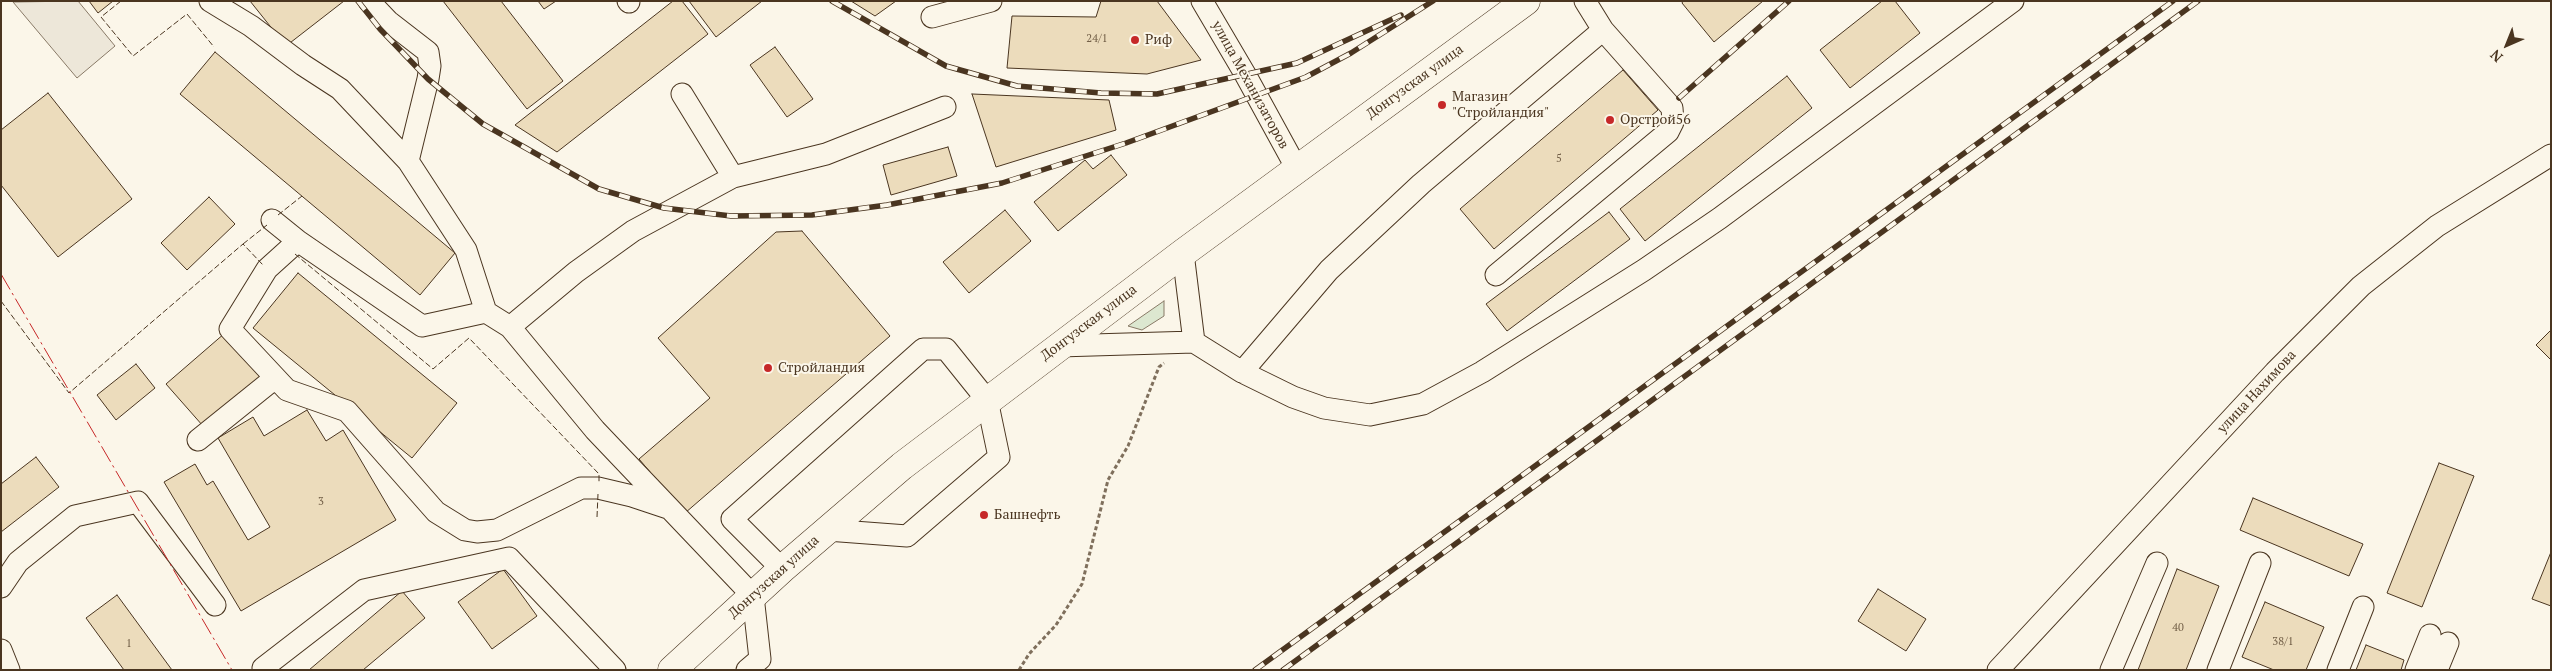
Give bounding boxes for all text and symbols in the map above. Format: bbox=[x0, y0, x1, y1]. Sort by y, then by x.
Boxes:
street label: улица Механизаторов bbox=[1208, 18, 1292, 152]
north arrow bbox=[2482, 20, 2532, 70]
house number: 24/1 bbox=[1086, 32, 1108, 46]
place label: Риф bbox=[1145, 32, 1172, 48]
marker: Риф bbox=[1129, 34, 1141, 46]
street label: Донгузская улица bbox=[1363, 41, 1467, 123]
text: N bbox=[2486, 46, 2507, 67]
place label: Магазин "Стройландия" bbox=[1452, 89, 1549, 121]
marker: Магазин "Стройландия" bbox=[1436, 99, 1448, 111]
place label: Орстрой56 bbox=[1620, 112, 1691, 128]
marker: Орстрой56 bbox=[1604, 114, 1616, 126]
house number: 5 bbox=[1556, 152, 1562, 166]
street label: Донгузская улица bbox=[1038, 281, 1140, 365]
street label: улица Нахимова bbox=[2214, 347, 2300, 437]
place label: Стройландия bbox=[778, 360, 865, 376]
marker: Стройландия bbox=[762, 362, 774, 374]
house number: 3 bbox=[318, 495, 324, 509]
place label: Башнефть bbox=[994, 507, 1061, 523]
marker: Башнефть bbox=[978, 509, 990, 521]
street label: Донгузская улица bbox=[725, 532, 823, 622]
house number: 40 bbox=[2172, 621, 2184, 635]
house number: 38/1 bbox=[2272, 635, 2294, 649]
house number: 1 bbox=[126, 637, 132, 651]

